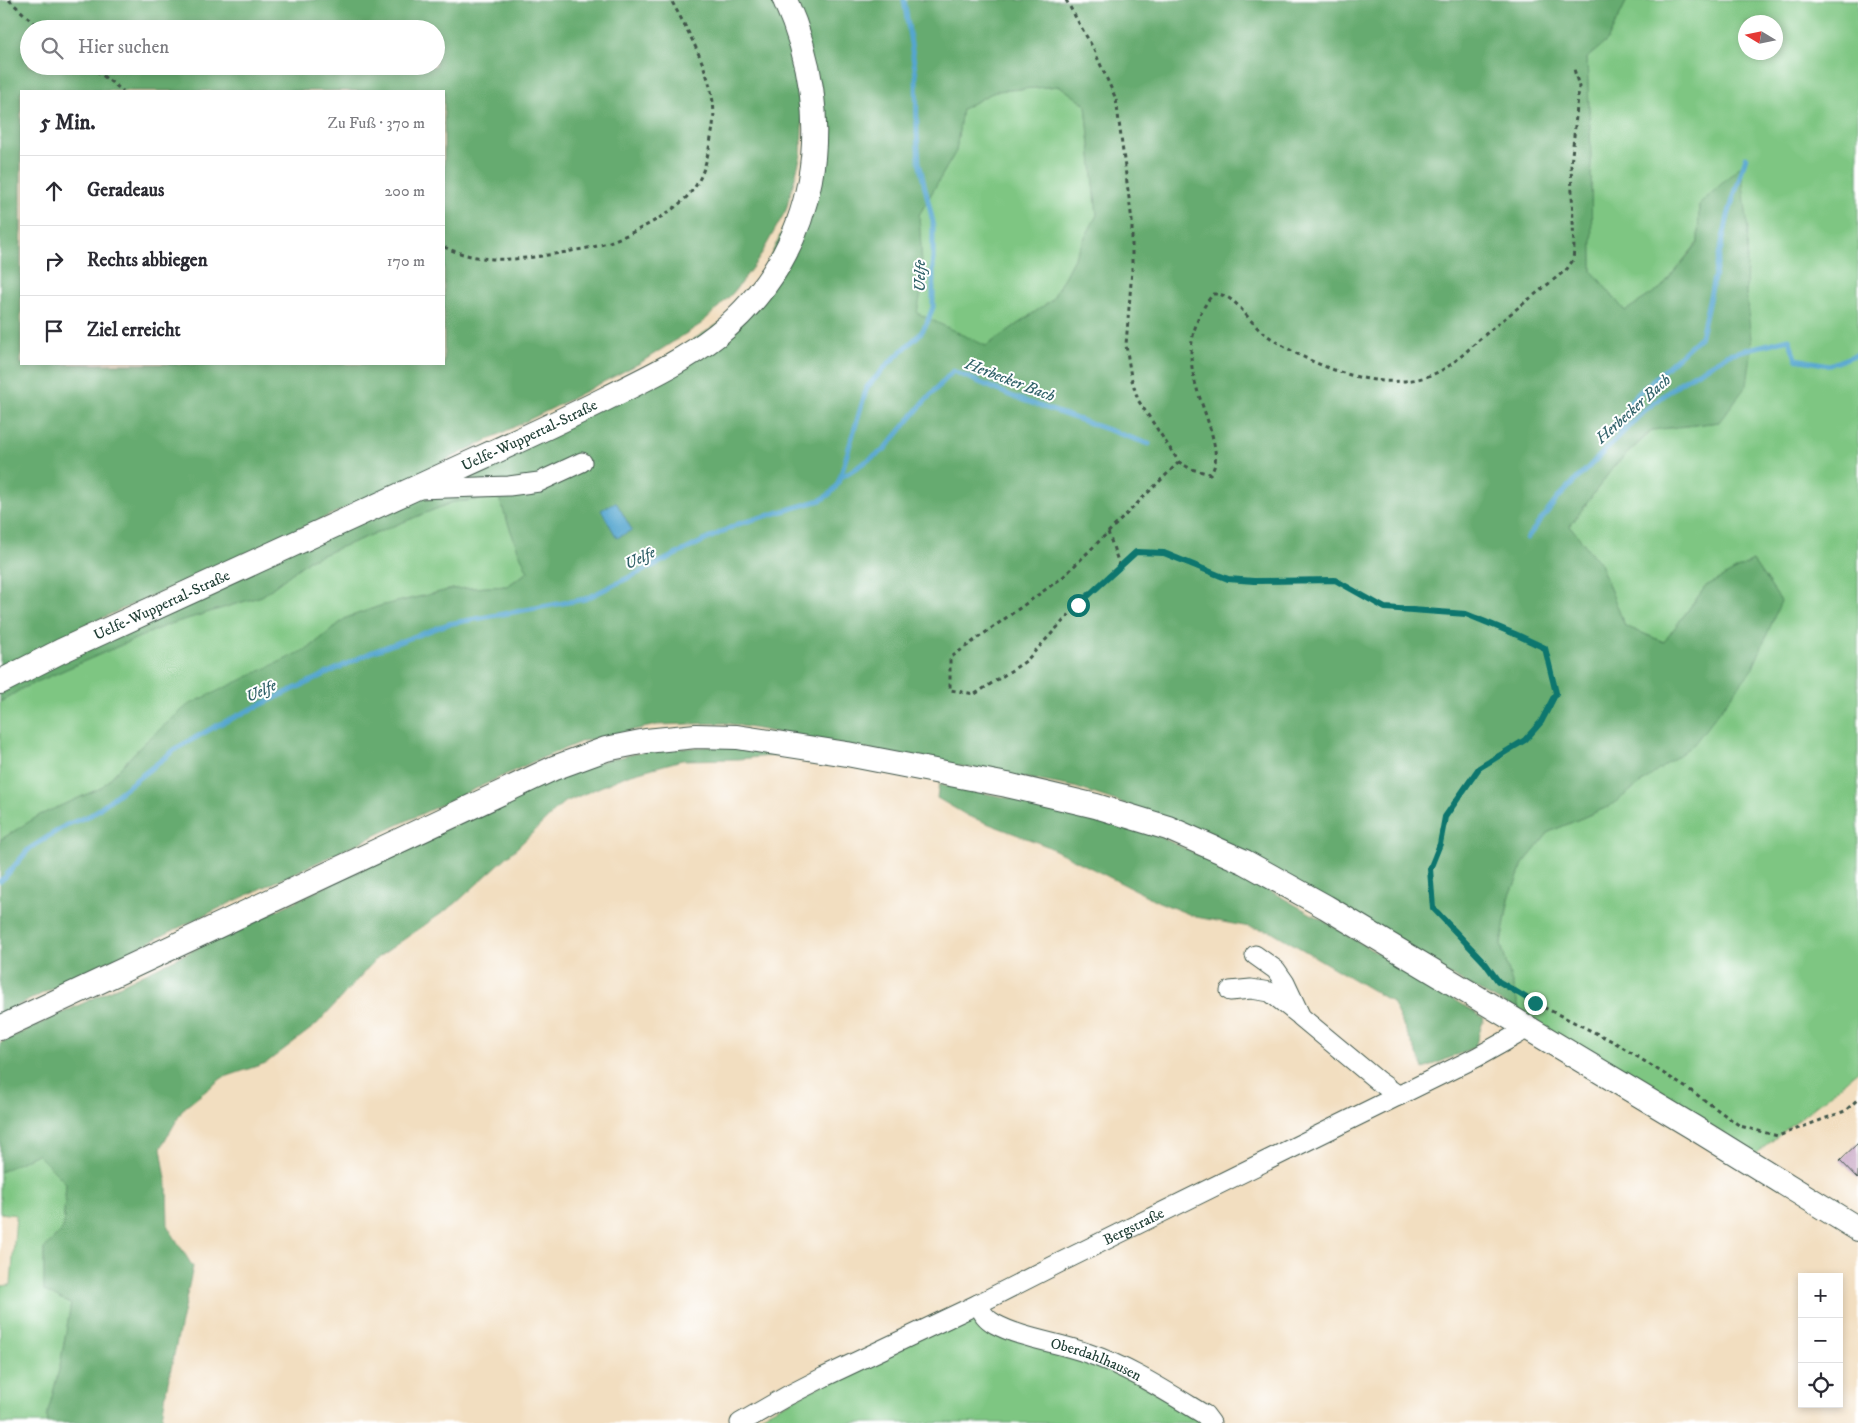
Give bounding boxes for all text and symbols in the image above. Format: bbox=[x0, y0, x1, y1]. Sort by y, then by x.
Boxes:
north arrow bbox=[1738, 15, 1783, 60]
search box bbox=[20, 20, 445, 75]
icon: search bbox=[38, 34, 66, 62]
text: Hier suchen bbox=[78, 36, 169, 59]
text: 5 Min. bbox=[40, 110, 96, 136]
text: Zu Fuß · 370 m bbox=[328, 113, 425, 133]
icon: ahead bbox=[40, 177, 68, 205]
text: Geradeaus bbox=[87, 179, 164, 202]
text: 200 m bbox=[384, 181, 425, 201]
icon: right bbox=[40, 247, 68, 275]
text: Rechts abbiegen bbox=[87, 249, 208, 272]
text: 170 m bbox=[387, 251, 425, 271]
water label: Uelfe bbox=[910, 260, 930, 292]
icon: arrive bbox=[40, 317, 68, 345]
text: Ziel erreicht bbox=[87, 319, 181, 342]
water label: Herbecker Bach bbox=[961, 353, 1058, 406]
water label: Herbecker Bach bbox=[1590, 370, 1675, 449]
street label: Uelfe-Wuppertal-Straße bbox=[458, 395, 600, 475]
water label: Uelfe bbox=[621, 542, 659, 574]
street label: Uelfe-Wuppertal-Straße bbox=[90, 565, 233, 644]
route start bbox=[1067, 594, 1090, 617]
water label: Uelfe bbox=[242, 675, 280, 707]
route end bbox=[1524, 992, 1547, 1015]
street label: Bergstraße bbox=[1100, 1203, 1167, 1249]
map controls bbox=[1798, 1273, 1843, 1408]
button: + bbox=[1798, 1273, 1843, 1318]
button: − bbox=[1798, 1318, 1843, 1363]
street label: Oberdahlhausen bbox=[1049, 1333, 1145, 1385]
button: locate bbox=[1798, 1363, 1843, 1408]

